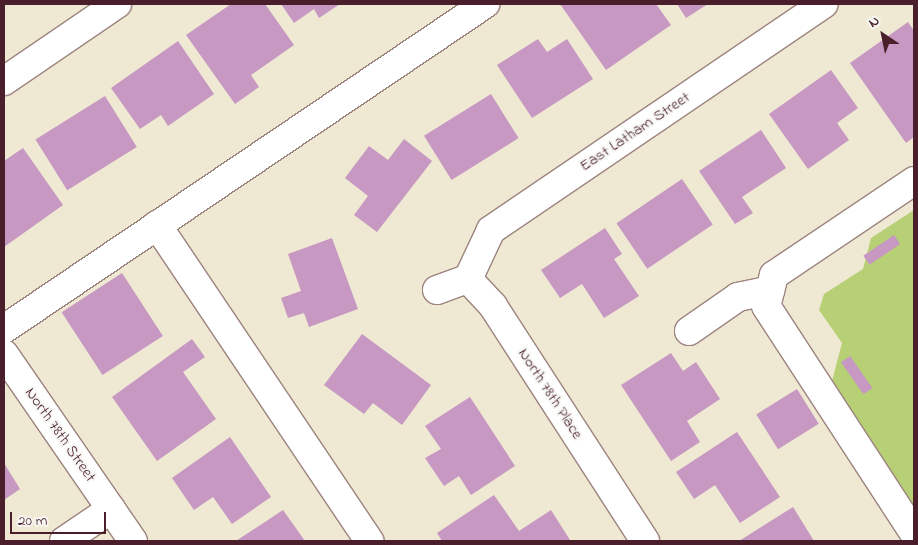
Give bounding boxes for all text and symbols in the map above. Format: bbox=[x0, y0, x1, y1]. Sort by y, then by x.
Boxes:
north arrow bbox=[858, 10, 908, 60]
text: N bbox=[865, 11, 884, 34]
street label: East Latham Street bbox=[576, 88, 694, 176]
street label: North 78th Place bbox=[513, 345, 587, 443]
street label: North 78th Street bbox=[20, 384, 100, 486]
scale bar bbox=[12, 502, 109, 534]
text: 20 m bbox=[18, 510, 47, 532]

